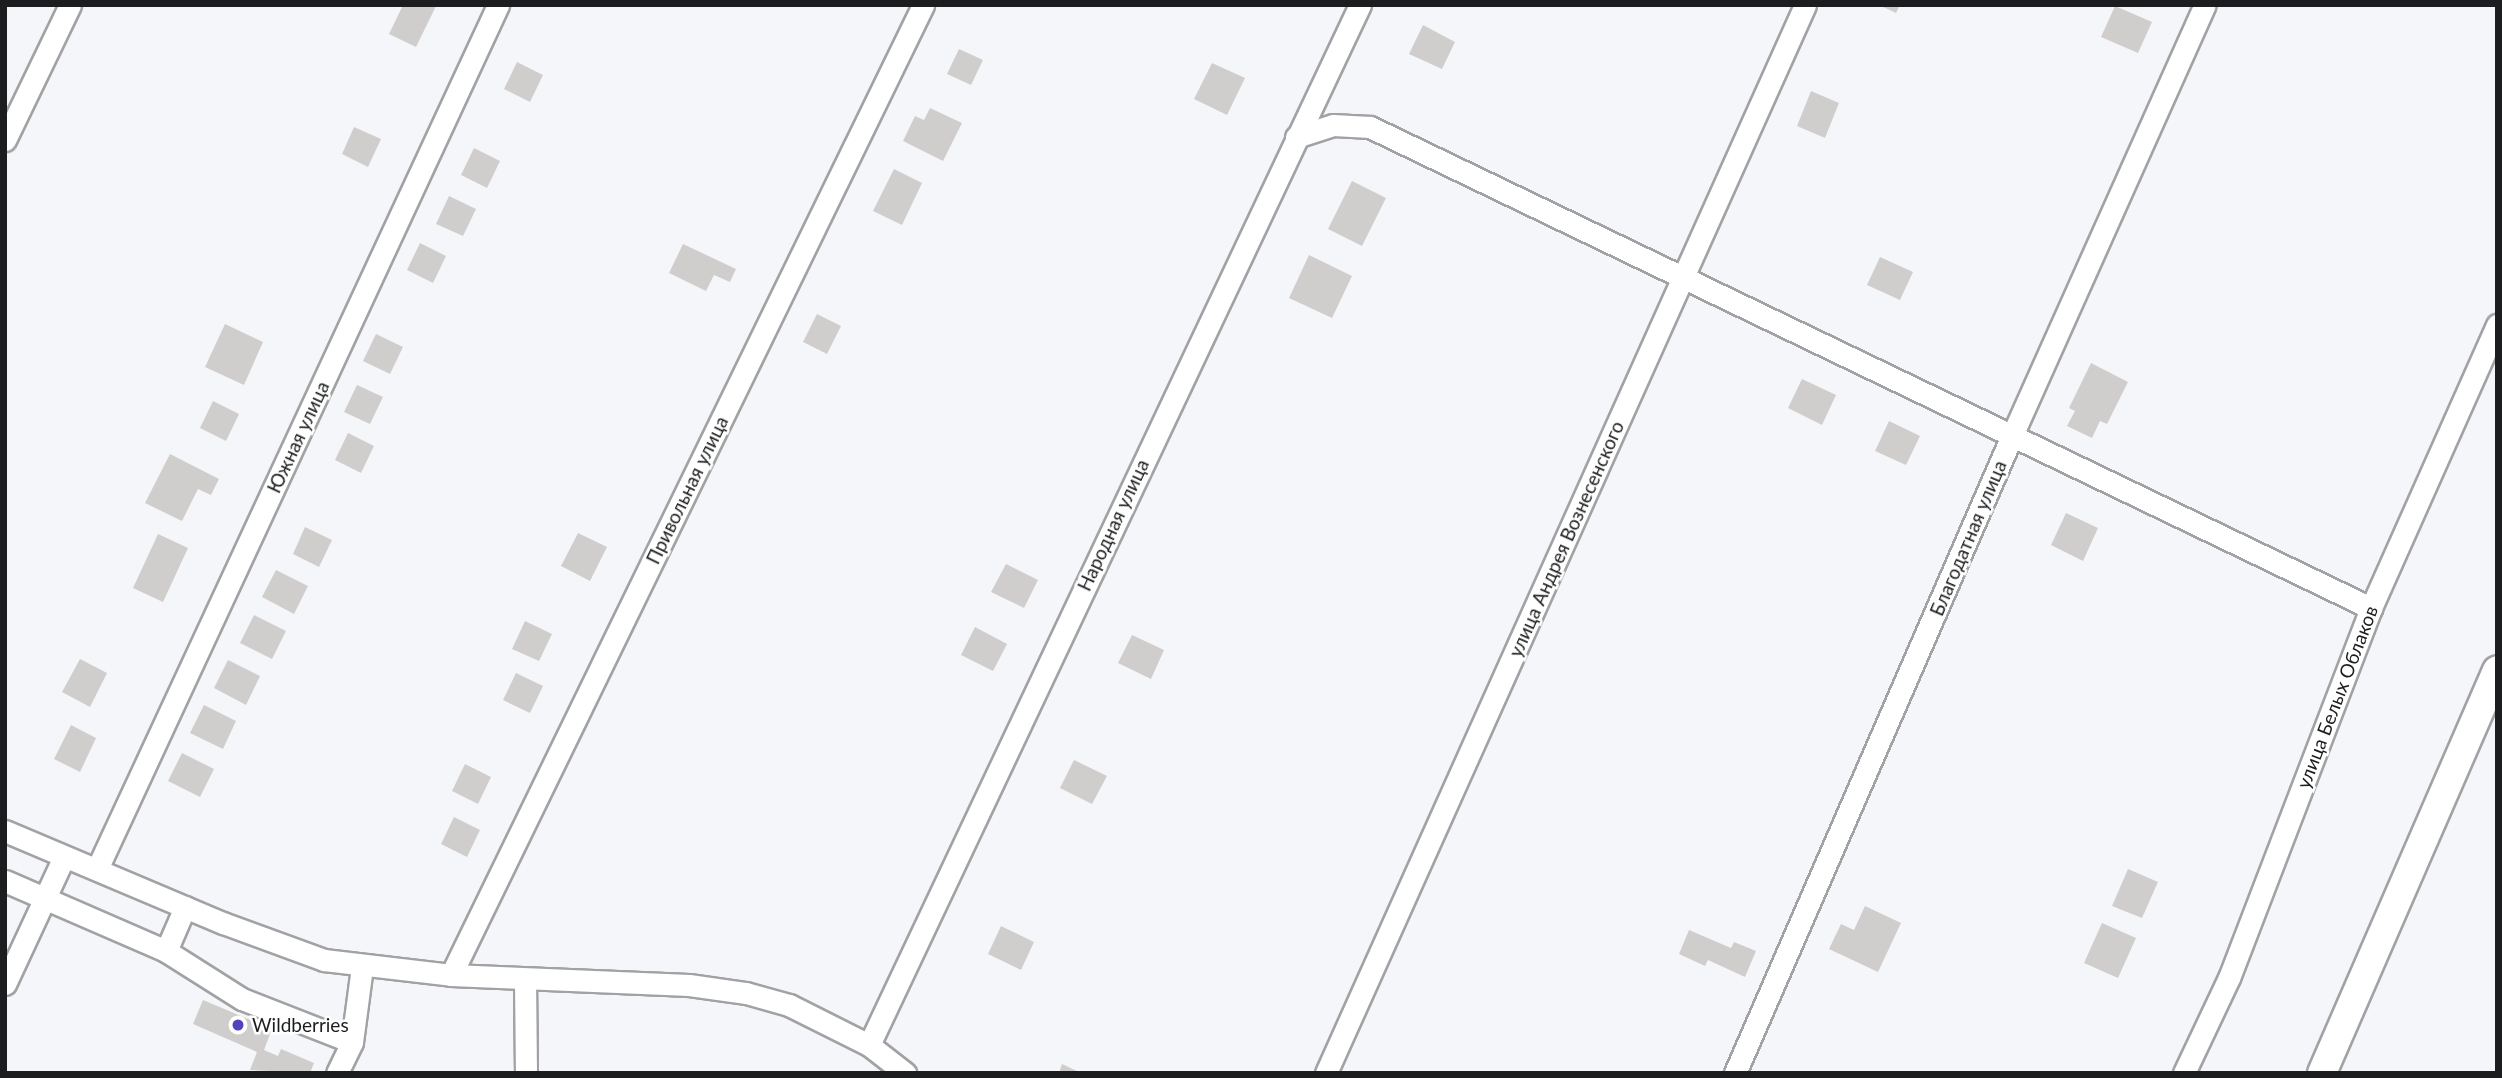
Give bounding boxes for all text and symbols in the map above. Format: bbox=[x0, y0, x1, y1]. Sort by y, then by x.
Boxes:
street label: Южная улица bbox=[262, 377, 334, 497]
street label: Привольная улица bbox=[641, 412, 733, 568]
street label: улица Андрея Вознесенского bbox=[1504, 417, 1628, 661]
street label: Народная улица bbox=[1073, 456, 1153, 594]
street label: Благодатная улица bbox=[1925, 457, 2011, 619]
street label: улица Белых Облаков bbox=[2292, 602, 2382, 792]
place label: Wildberries bbox=[252, 1014, 349, 1036]
marker: Wildberries bbox=[230, 1017, 246, 1033]

